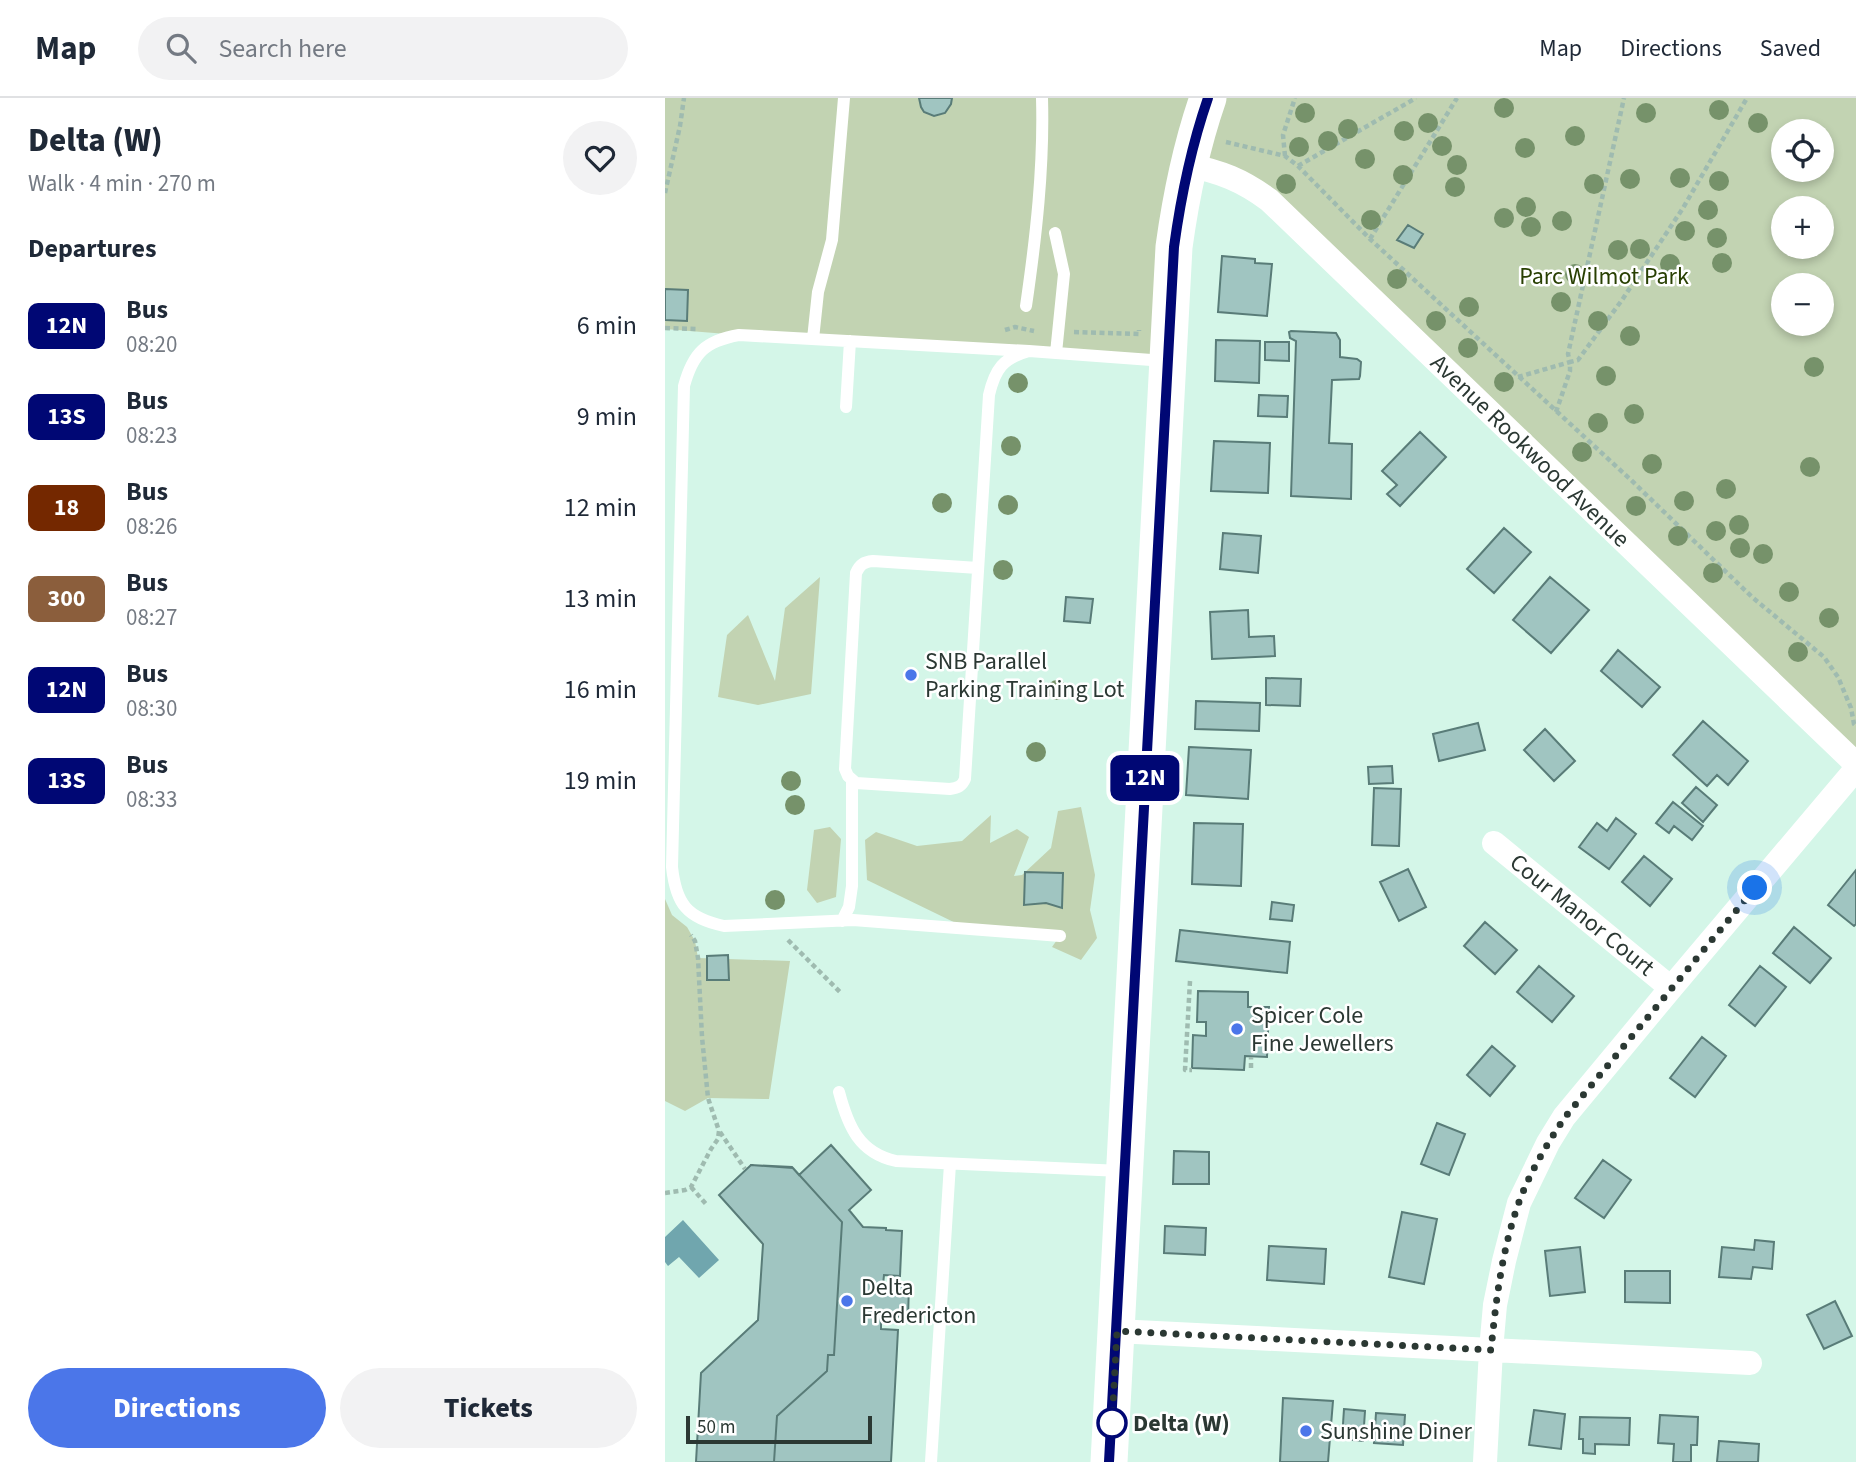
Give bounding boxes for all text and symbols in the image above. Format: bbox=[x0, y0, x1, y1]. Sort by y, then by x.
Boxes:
search box bbox=[138, 17, 628, 80]
text: Map bbox=[35, 25, 96, 72]
icon: search bbox=[162, 29, 200, 67]
text: Search here bbox=[218, 30, 347, 67]
text: Map bbox=[1539, 31, 1582, 66]
text: Directions bbox=[1620, 31, 1722, 66]
text: Saved bbox=[1760, 31, 1821, 66]
text: Delta (W) bbox=[28, 117, 163, 164]
map controls bbox=[1771, 119, 1834, 336]
button: locate bbox=[1771, 119, 1834, 182]
button: heart bbox=[563, 121, 637, 195]
text: Walk · 4 min · 270 m bbox=[28, 167, 216, 200]
button: + bbox=[1771, 196, 1834, 259]
text: Departures bbox=[28, 230, 156, 267]
park label: Parc Wilmot Park bbox=[1519, 259, 1689, 294]
button: − bbox=[1771, 273, 1834, 336]
text: Bus bbox=[126, 291, 168, 328]
text: 6 min bbox=[577, 307, 637, 344]
text: 12N bbox=[46, 308, 87, 343]
text: 08:20 bbox=[126, 328, 177, 361]
street label: Avenue Rookwood Avenue bbox=[1422, 346, 1638, 556]
text: Bus bbox=[126, 382, 168, 419]
text: 9 min bbox=[577, 398, 637, 435]
text: 13S bbox=[47, 399, 86, 434]
text: 08:23 bbox=[126, 419, 177, 452]
text: Bus bbox=[126, 473, 168, 510]
text: 12 min bbox=[564, 489, 637, 526]
text: 18 bbox=[54, 490, 79, 525]
text: 08:26 bbox=[126, 510, 177, 543]
text: Bus bbox=[126, 564, 168, 601]
text: 13 min bbox=[564, 580, 637, 617]
text: 300 bbox=[47, 581, 86, 616]
text: 08:27 bbox=[126, 601, 177, 634]
place label: SNB Parallel Parking Training Lot bbox=[925, 644, 1124, 707]
text: Bus bbox=[126, 655, 168, 692]
marker: SNB Parallel Parking Training Lot bbox=[903, 667, 919, 683]
text: 16 min bbox=[564, 671, 637, 708]
text: 12N bbox=[46, 672, 87, 707]
text: 08:30 bbox=[126, 692, 177, 725]
text: Bus bbox=[126, 746, 168, 783]
line badge: 12N bbox=[1105, 755, 1185, 801]
text: 12N bbox=[1124, 760, 1166, 795]
text: 19 min bbox=[564, 762, 637, 799]
text: 13S bbox=[47, 763, 86, 798]
text: 08:33 bbox=[126, 783, 177, 816]
street label: Cour Manor Court bbox=[1502, 845, 1662, 985]
your location bbox=[1737, 870, 1772, 905]
place label: Spicer Cole Fine Jewellers bbox=[1251, 998, 1394, 1061]
marker: Spicer Cole Fine Jewellers bbox=[1229, 1021, 1245, 1037]
place label: Delta Fredericton bbox=[861, 1270, 976, 1333]
marker: Delta Fredericton bbox=[839, 1293, 855, 1309]
button: Directions bbox=[28, 1368, 326, 1448]
button: Tickets bbox=[340, 1368, 637, 1448]
place label: Delta (W) bbox=[1133, 1406, 1230, 1441]
marker: Delta (W) bbox=[1097, 1408, 1127, 1438]
scale bar bbox=[686, 1413, 871, 1445]
text: 50 m bbox=[697, 1414, 735, 1441]
place label: Sunshine Diner bbox=[1320, 1414, 1473, 1449]
marker: Sunshine Diner bbox=[1298, 1423, 1314, 1439]

